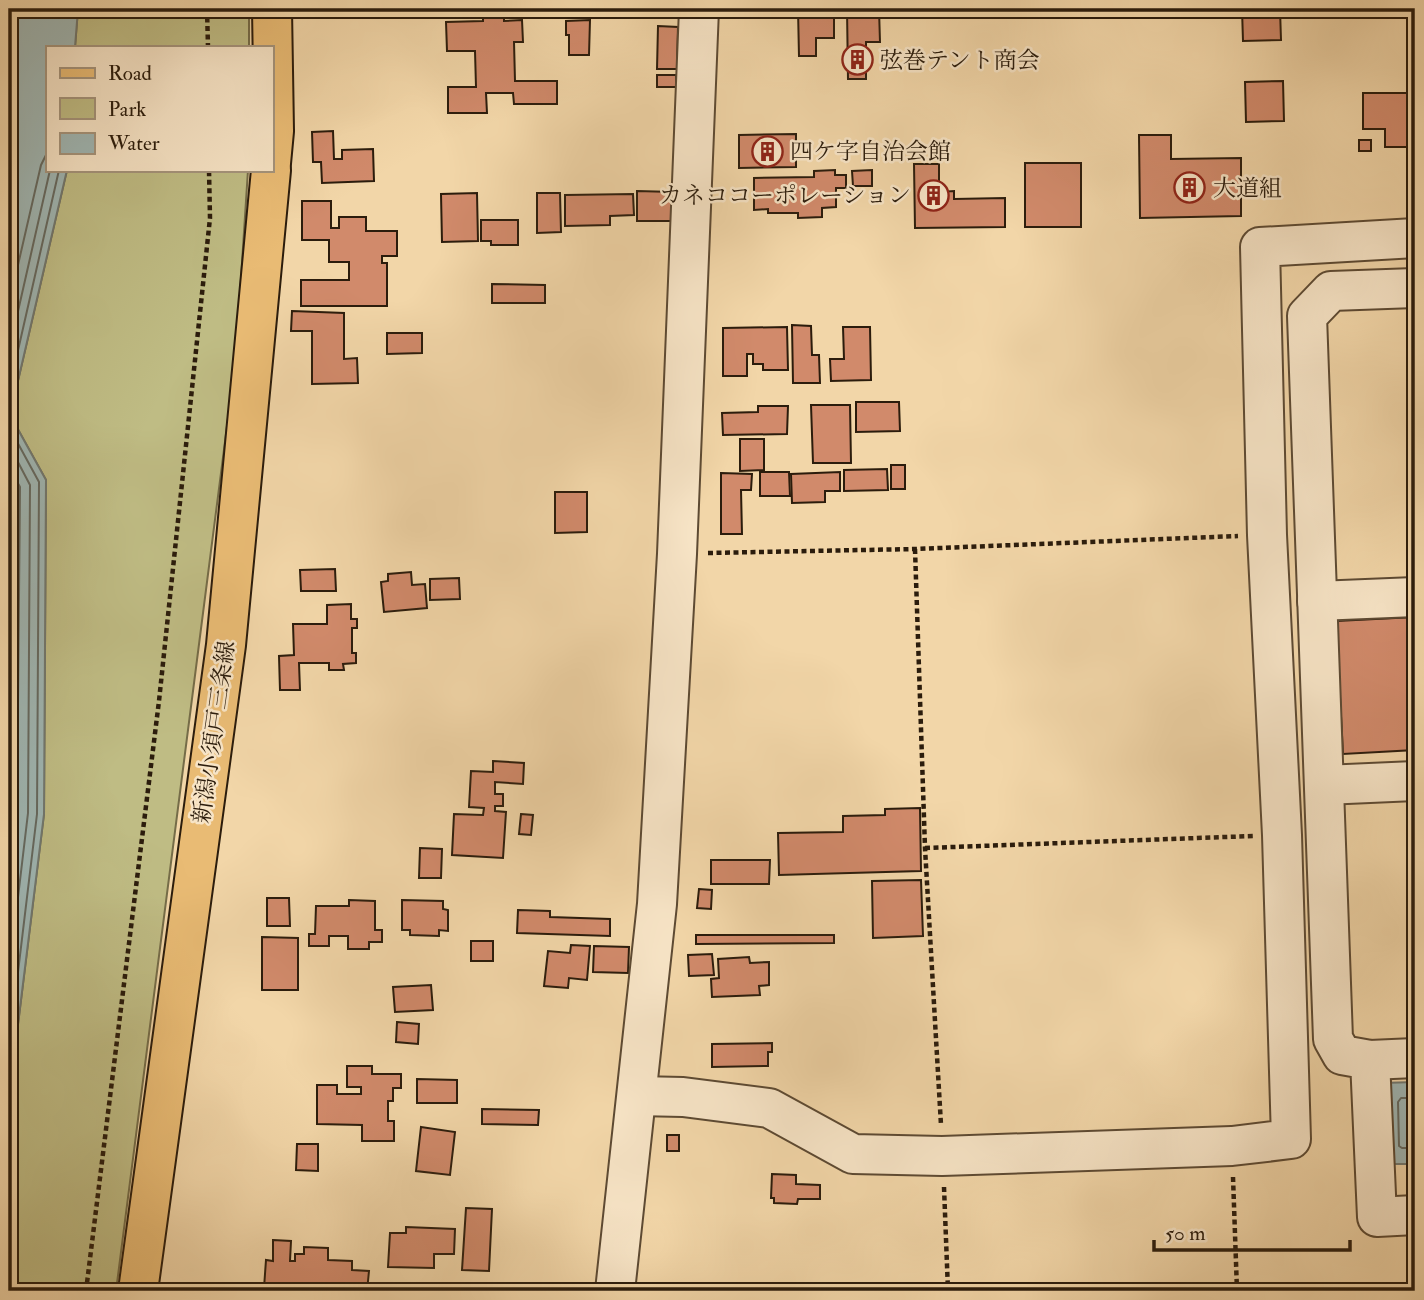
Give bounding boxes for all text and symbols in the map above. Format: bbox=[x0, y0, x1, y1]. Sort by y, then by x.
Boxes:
building icon: 弦巻テント商会 bbox=[840, 43, 874, 77]
legend bbox=[46, 46, 273, 172]
place label: 弦巻テント商会 bbox=[880, 46, 1040, 75]
text: Road bbox=[108, 60, 153, 87]
text: Park bbox=[108, 96, 146, 123]
text: Water bbox=[107, 130, 160, 157]
building icon: 四ケ字自治会館 bbox=[750, 134, 784, 168]
place label: 四ケ字自治会館 bbox=[790, 137, 951, 166]
building icon: 大道組 bbox=[1173, 171, 1207, 205]
place label: 大道組 bbox=[1213, 174, 1282, 203]
building icon: カネココーポレーション bbox=[917, 178, 951, 212]
place label: カネココーポレーション bbox=[659, 181, 911, 210]
street label: 新潟小須戸三条線 bbox=[187, 639, 241, 825]
scale bar bbox=[1154, 1209, 1350, 1253]
text: 50 m bbox=[1165, 1220, 1206, 1247]

